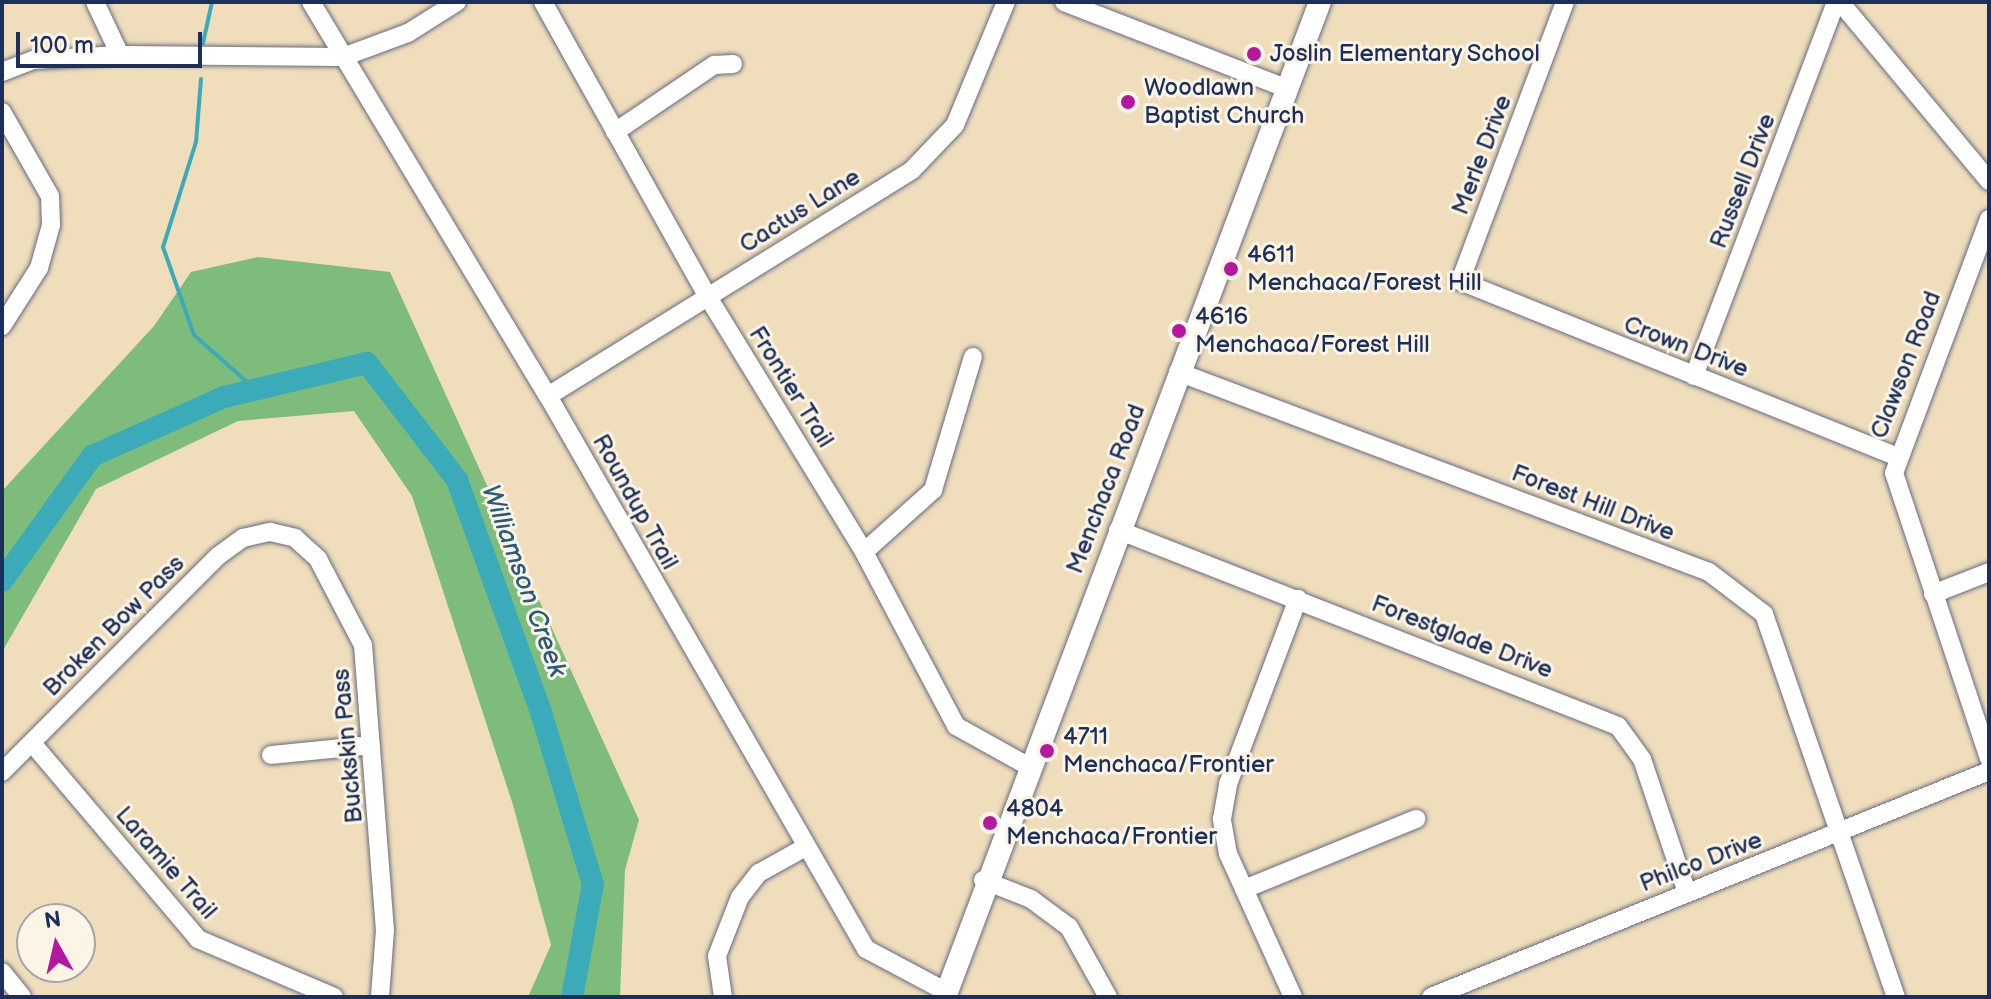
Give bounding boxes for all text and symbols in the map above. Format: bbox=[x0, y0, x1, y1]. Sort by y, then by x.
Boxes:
scale bar bbox=[20, 16, 206, 66]
text: 100 m bbox=[30, 31, 94, 60]
place label: Joslin Elementary School bbox=[1270, 40, 1542, 68]
marker: Joslin Elementary School bbox=[1245, 45, 1263, 63]
place label: Woodlawn Baptist Church bbox=[1144, 74, 1304, 130]
street label: Merle Drive bbox=[1446, 91, 1518, 219]
marker: Woodlawn Baptist Church bbox=[1119, 93, 1137, 111]
street label: Russell Drive bbox=[1704, 110, 1782, 252]
street label: Cactus Lane bbox=[734, 163, 866, 259]
place label: 4611 Menchaca/Forest Hill bbox=[1247, 241, 1482, 297]
marker: 4611 Menchaca/Forest Hill bbox=[1222, 260, 1240, 278]
street label: Clawson Road bbox=[1865, 287, 1947, 443]
place label: 4616 Menchaca/Forest Hill bbox=[1195, 303, 1430, 359]
street label: Crown Drive bbox=[1620, 310, 1752, 384]
street label: Frontier Trail bbox=[742, 321, 840, 453]
marker: 4616 Menchaca/Forest Hill bbox=[1170, 322, 1188, 340]
street label: Menchaca Road bbox=[1060, 400, 1152, 578]
street label: Roundup Trail bbox=[586, 429, 684, 575]
street label: Forest Hill Drive bbox=[1507, 459, 1679, 547]
water label: Williamson Creek bbox=[474, 480, 572, 682]
street label: Broken Bow Pass bbox=[37, 549, 191, 703]
street label: Forestglade Drive bbox=[1367, 589, 1557, 685]
street label: Buckskin Pass bbox=[327, 667, 369, 825]
place label: 4711 Menchaca/Frontier bbox=[1063, 723, 1274, 779]
marker: 4711 Menchaca/Frontier bbox=[1038, 742, 1056, 760]
place label: 4804 Menchaca/Frontier bbox=[1006, 795, 1217, 851]
street label: Laramie Trail bbox=[109, 801, 223, 925]
marker: 4804 Menchaca/Frontier bbox=[981, 814, 999, 832]
street label: Philco Drive bbox=[1636, 826, 1766, 898]
north arrow bbox=[16, 903, 96, 983]
text: N bbox=[43, 906, 63, 935]

